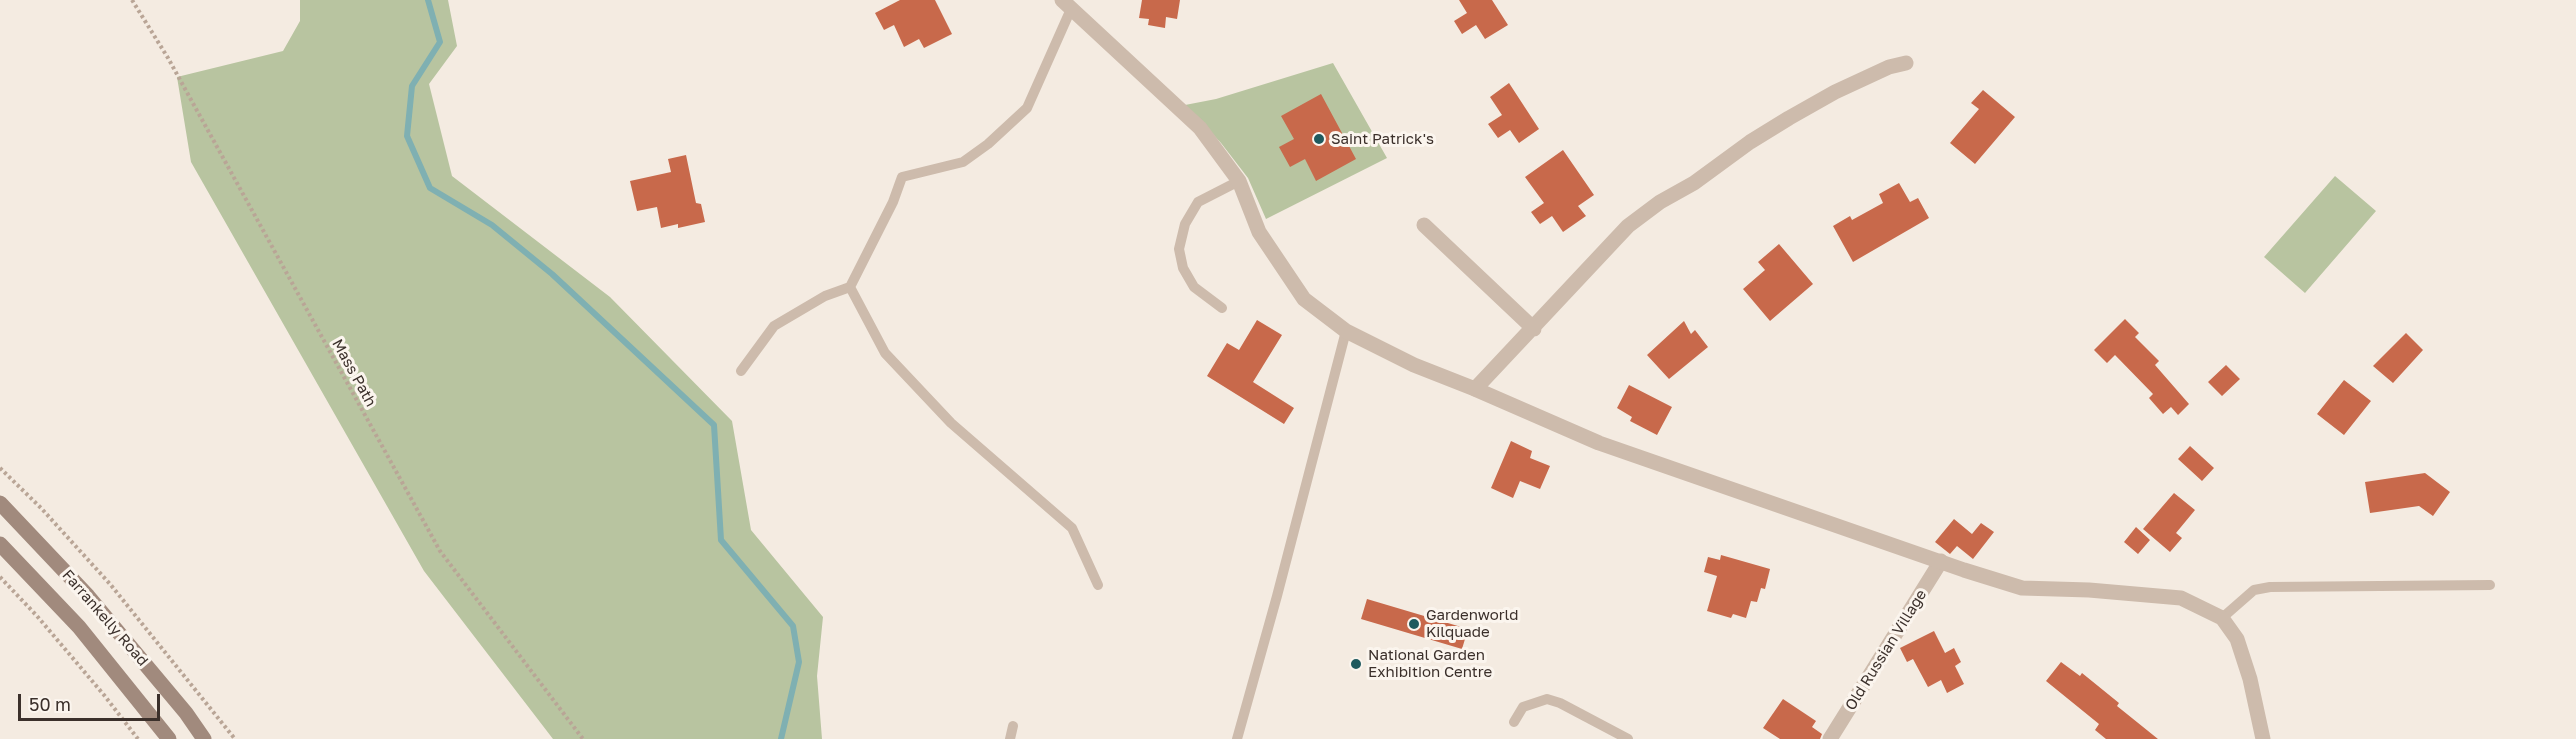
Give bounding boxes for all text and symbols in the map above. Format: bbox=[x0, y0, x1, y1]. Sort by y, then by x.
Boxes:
place label: Saint Patrick's bbox=[1331, 130, 1434, 148]
marker: Saint Patrick's bbox=[1312, 132, 1326, 146]
street label: Mass Path bbox=[328, 336, 380, 410]
street label: Farrankelly Road bbox=[58, 566, 152, 670]
street label: Old Russian Village bbox=[1842, 586, 1930, 714]
place label: Gardenworld Kilquade bbox=[1426, 606, 1518, 641]
marker: Gardenworld Kilquade bbox=[1407, 617, 1421, 631]
place label: National Garden Exhibition Centre bbox=[1368, 646, 1492, 681]
marker: National Garden Exhibition Centre bbox=[1349, 657, 1363, 671]
scale bar bbox=[21, 682, 164, 720]
text: 50 m bbox=[29, 693, 71, 715]

